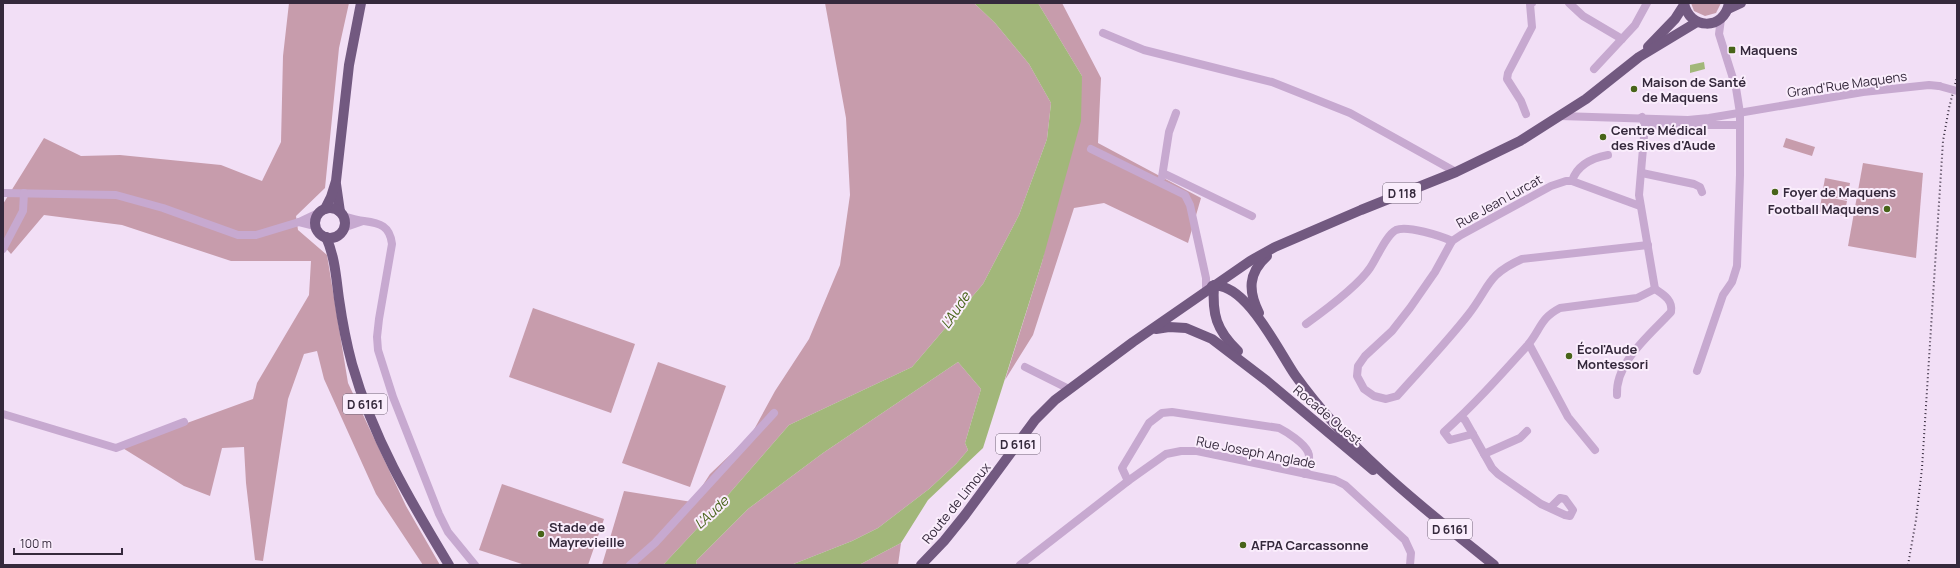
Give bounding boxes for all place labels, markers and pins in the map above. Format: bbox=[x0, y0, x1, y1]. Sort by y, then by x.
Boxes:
place label: Maquens bbox=[1740, 41, 1798, 59]
marker: Maquens bbox=[1727, 45, 1737, 55]
place label: Maison de Santé de Maquens bbox=[1642, 73, 1746, 106]
marker: Maison de Santé de Maquens bbox=[1629, 84, 1639, 94]
place label: Centre Médical des Rives d'Aude bbox=[1611, 121, 1716, 154]
marker: Centre Médical des Rives d'Aude bbox=[1598, 132, 1608, 142]
place label: Foyer de Maquens bbox=[1783, 183, 1896, 201]
marker: Foyer de Maquens bbox=[1770, 187, 1780, 197]
place label: Football Maquens bbox=[1768, 200, 1879, 218]
marker: Football Maquens bbox=[1882, 204, 1892, 214]
place label: Écol'Aude Montessori bbox=[1577, 340, 1648, 373]
marker: Écol'Aude Montessori bbox=[1564, 351, 1574, 361]
place label: Stade de Mayrevieille bbox=[549, 518, 625, 551]
marker: Stade de Mayrevieille bbox=[536, 529, 546, 539]
place label: AFPA Carcassonne bbox=[1251, 536, 1369, 554]
marker: AFPA Carcassonne bbox=[1238, 540, 1248, 550]

